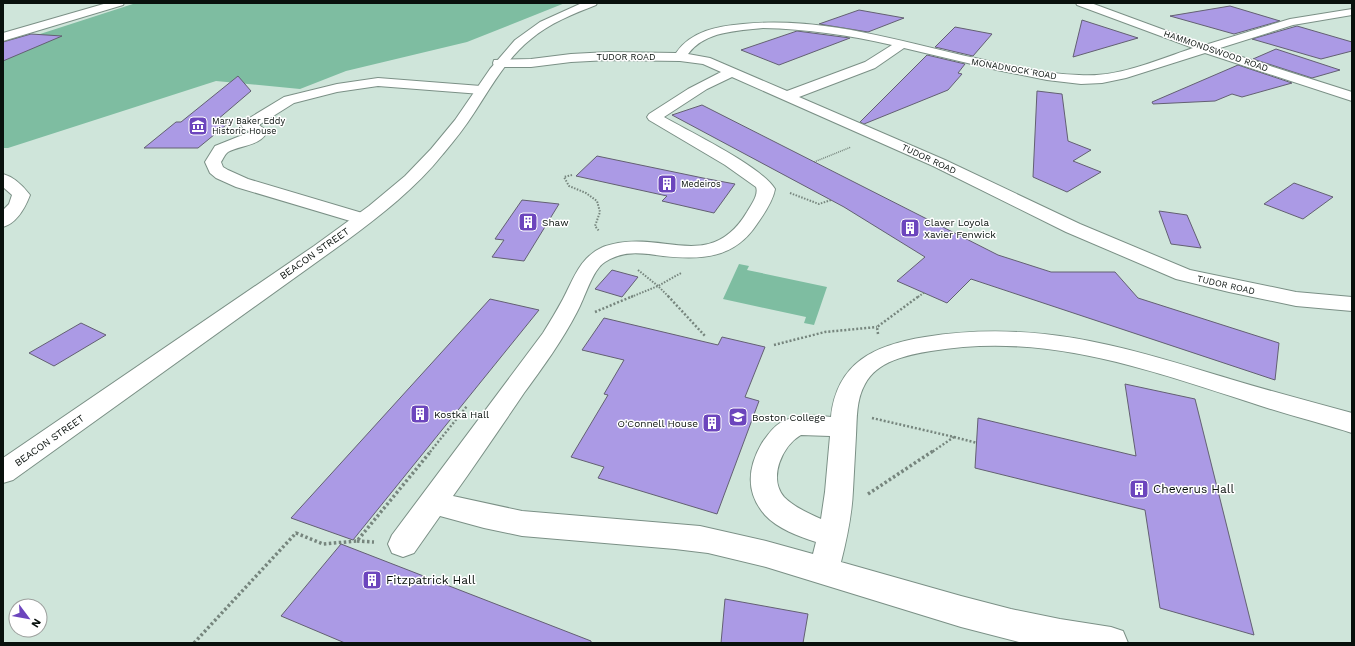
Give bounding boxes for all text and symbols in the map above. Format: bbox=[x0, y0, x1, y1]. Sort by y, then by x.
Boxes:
street label: HAMMONDSWOOD ROAD bbox=[1162, 28, 1270, 74]
street label: TUDOR ROAD bbox=[597, 52, 655, 62]
street label: MONADNOCK ROAD bbox=[970, 57, 1058, 81]
museum icon: Mary Baker Eddy Historic House bbox=[187, 115, 209, 137]
place label: Mary Baker Eddy Historic House bbox=[212, 116, 285, 136]
street label: TUDOR ROAD bbox=[900, 142, 958, 176]
building icon: Medeiros bbox=[656, 173, 678, 195]
place label: Medeiros bbox=[681, 179, 721, 189]
building icon: Shaw bbox=[517, 211, 539, 233]
place label: Shaw bbox=[542, 217, 569, 228]
building icon: Claver Loyola Xavier Fenwick bbox=[899, 217, 921, 239]
place label: Claver Loyola Xavier Fenwick bbox=[924, 217, 996, 240]
street label: BEACON STREET bbox=[278, 225, 351, 281]
street label: TUDOR ROAD bbox=[1196, 273, 1256, 297]
building icon: Kostka Hall bbox=[409, 403, 431, 425]
school or university icon: Boston College bbox=[727, 406, 749, 428]
place label: Kostka Hall bbox=[434, 409, 489, 420]
street label: BEACON STREET bbox=[13, 412, 86, 468]
building icon: O'Connell House bbox=[701, 412, 723, 434]
place label: Boston College bbox=[752, 412, 826, 423]
place label: O'Connell House bbox=[618, 418, 698, 429]
building icon: Cheverus Hall bbox=[1128, 478, 1150, 500]
place label: Cheverus Hall bbox=[1153, 482, 1234, 496]
building icon: Fitzpatrick Hall bbox=[361, 569, 383, 591]
place label: Fitzpatrick Hall bbox=[386, 573, 476, 587]
north arrow bbox=[8, 598, 48, 638]
text: N bbox=[28, 616, 44, 630]

